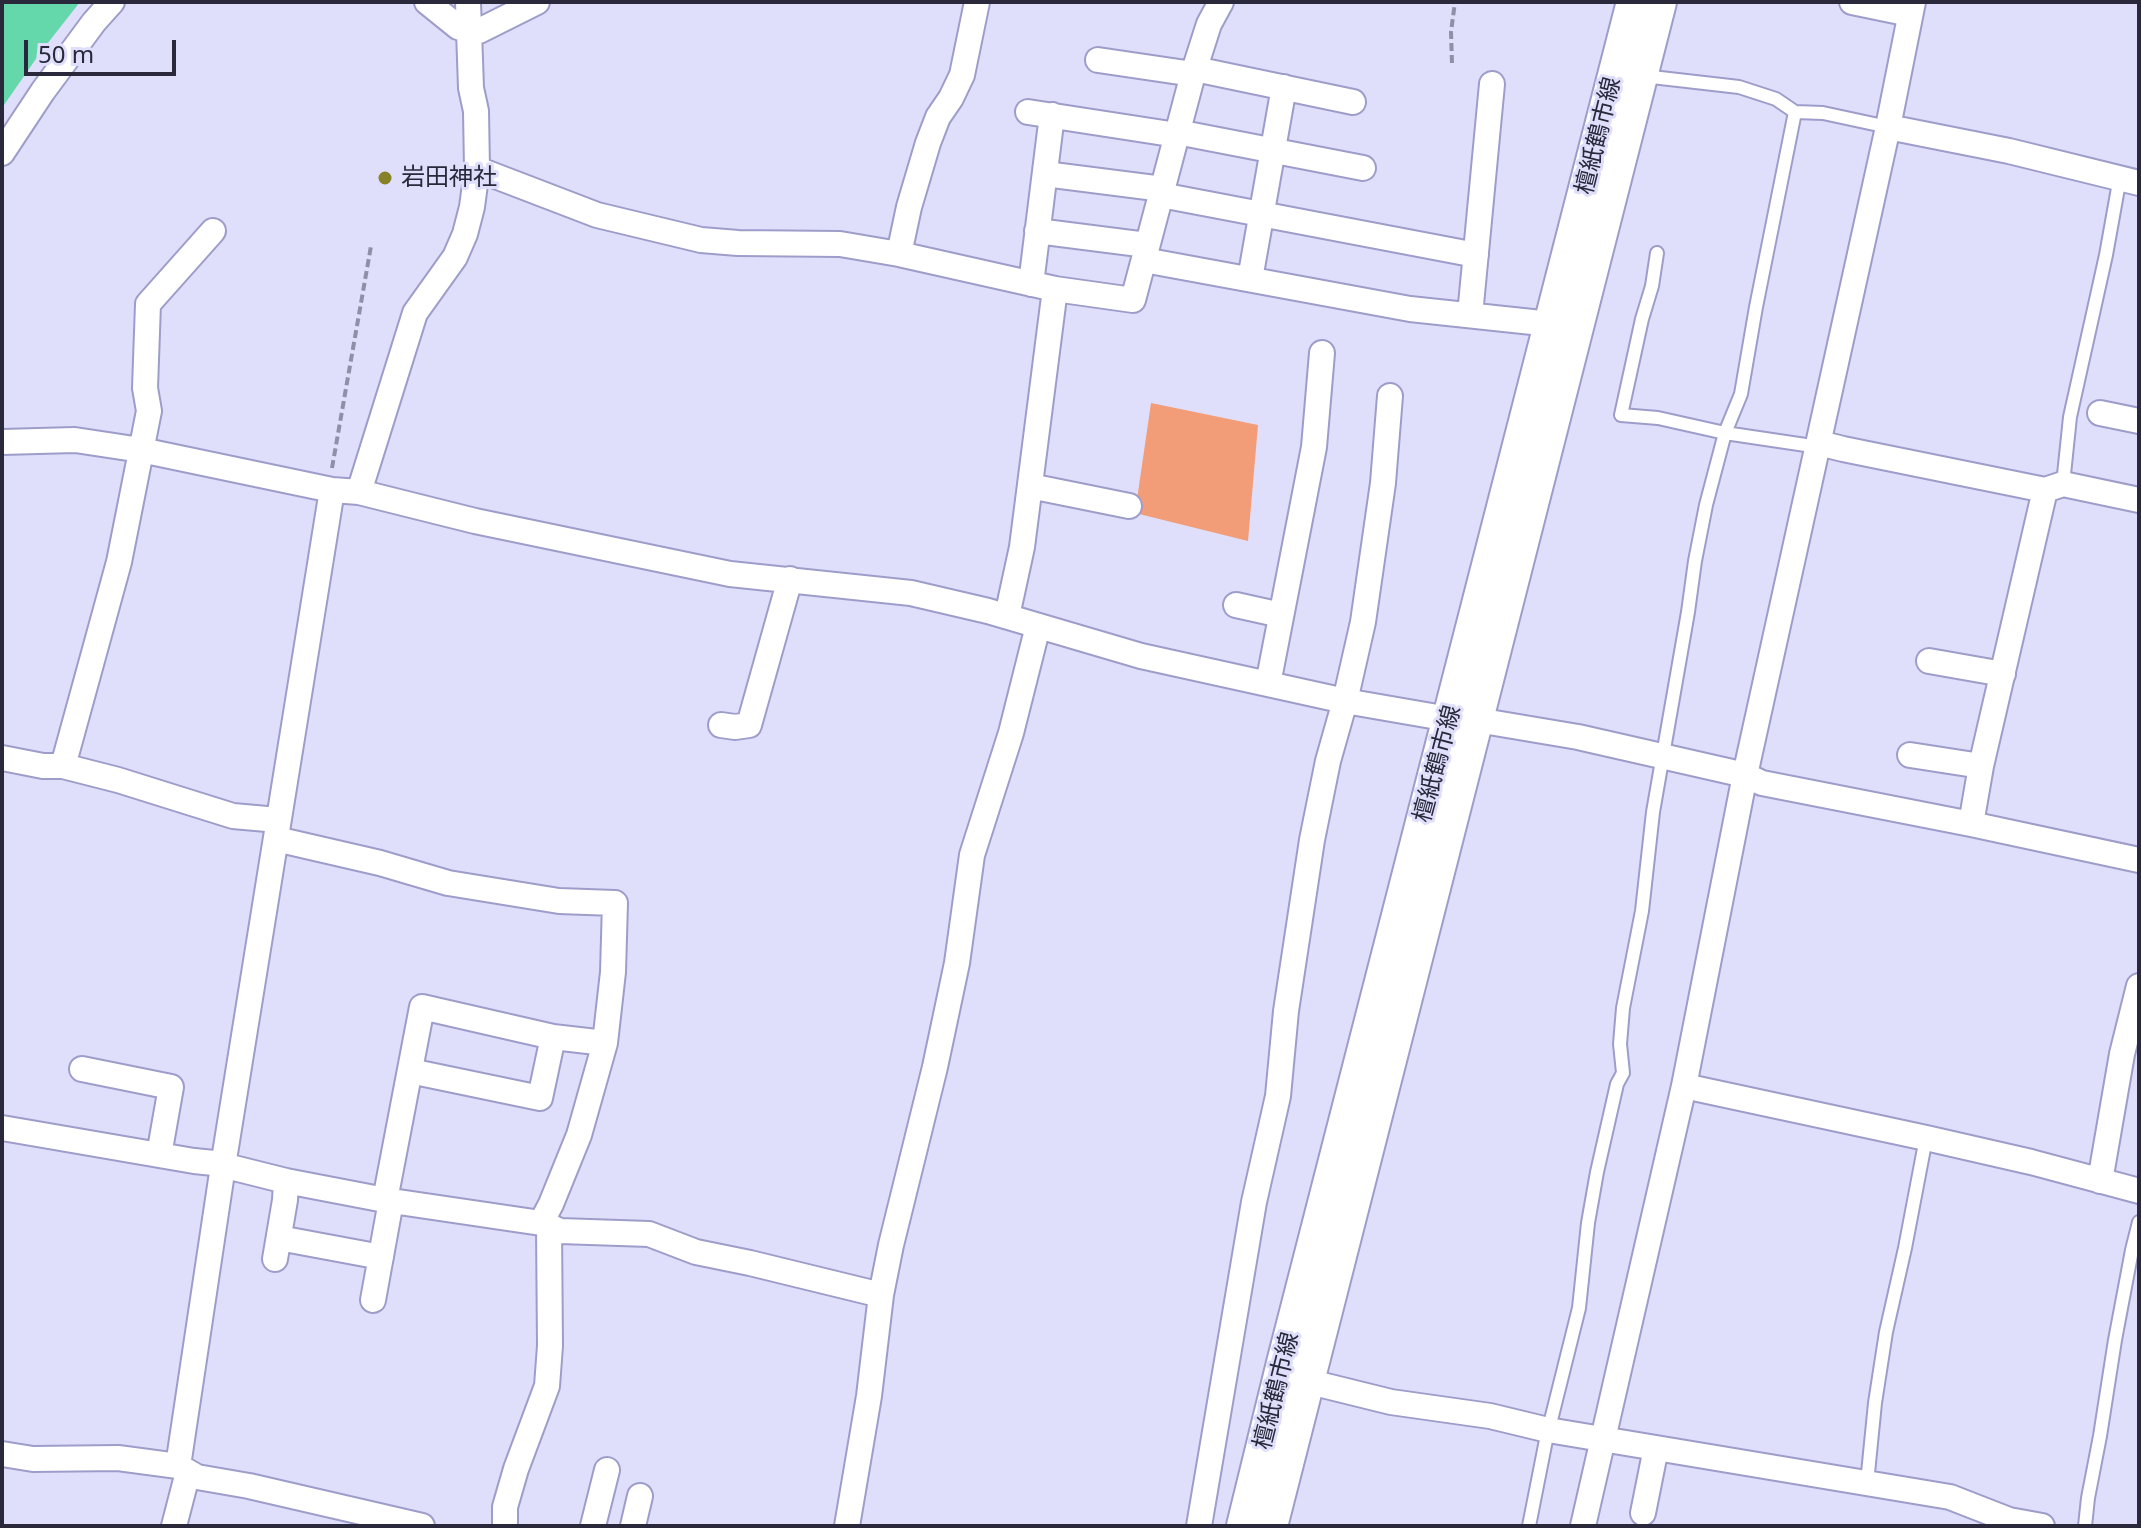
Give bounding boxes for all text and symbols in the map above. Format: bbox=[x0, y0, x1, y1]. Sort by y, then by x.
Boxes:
scale bar bbox=[28, 24, 180, 74]
text: 50 m bbox=[38, 37, 94, 70]
street label: 檀紙鶴市線 bbox=[1571, 74, 1627, 198]
place label: 岩田神社 bbox=[401, 164, 497, 192]
marker: 岩田神社 bbox=[376, 169, 394, 187]
street label: 檀紙鶴市線 bbox=[1409, 702, 1467, 826]
street label: 檀紙鶴市線 bbox=[1249, 1329, 1305, 1453]

